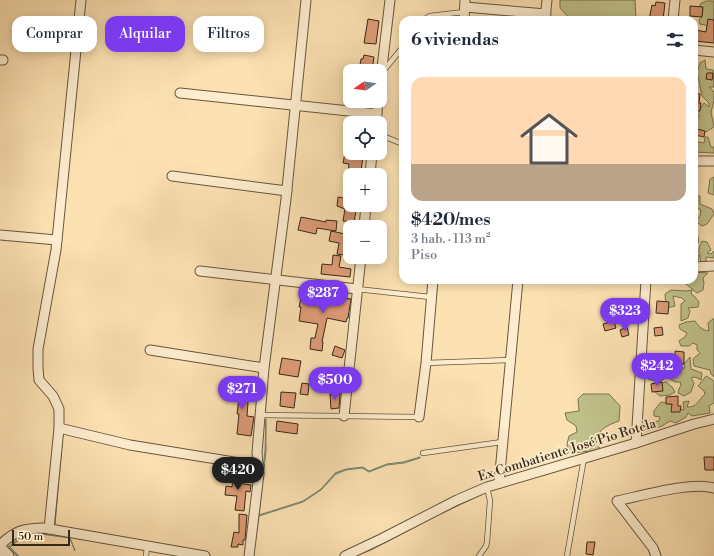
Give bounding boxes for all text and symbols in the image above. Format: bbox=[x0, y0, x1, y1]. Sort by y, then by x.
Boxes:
chip: Comprar bbox=[12, 16, 97, 52]
chip: Alquilar bbox=[105, 16, 185, 52]
chip: Filtros bbox=[193, 16, 264, 52]
text: 6 viviendas bbox=[411, 29, 499, 51]
icon: filters bbox=[664, 29, 686, 51]
north arrow bbox=[343, 64, 387, 108]
map controls bbox=[343, 64, 387, 264]
icon: home bbox=[513, 103, 585, 175]
button: locate bbox=[343, 116, 387, 160]
button: + bbox=[343, 168, 387, 212]
text: $420/mes bbox=[411, 209, 491, 231]
button: − bbox=[343, 220, 387, 264]
text: 3 hab. · 113 m² bbox=[411, 231, 490, 247]
text: Piso bbox=[411, 247, 437, 263]
pin: $287 bbox=[299, 280, 347, 314]
text: $287 bbox=[307, 285, 339, 301]
pin: $323 bbox=[601, 298, 649, 332]
text: $323 bbox=[609, 303, 641, 319]
pin: $242 bbox=[633, 353, 681, 387]
text: $242 bbox=[641, 358, 673, 374]
pin: $500 bbox=[311, 367, 359, 401]
text: $500 bbox=[318, 372, 352, 388]
pin: $271 bbox=[218, 376, 266, 410]
text: $271 bbox=[227, 381, 257, 397]
street label: Ex Combatiente José Pio Rotela bbox=[476, 415, 658, 485]
pin: $420 bbox=[214, 457, 262, 491]
text: $420 bbox=[221, 462, 255, 478]
scale bar bbox=[12, 528, 70, 547]
text: 50 m bbox=[18, 530, 43, 544]

